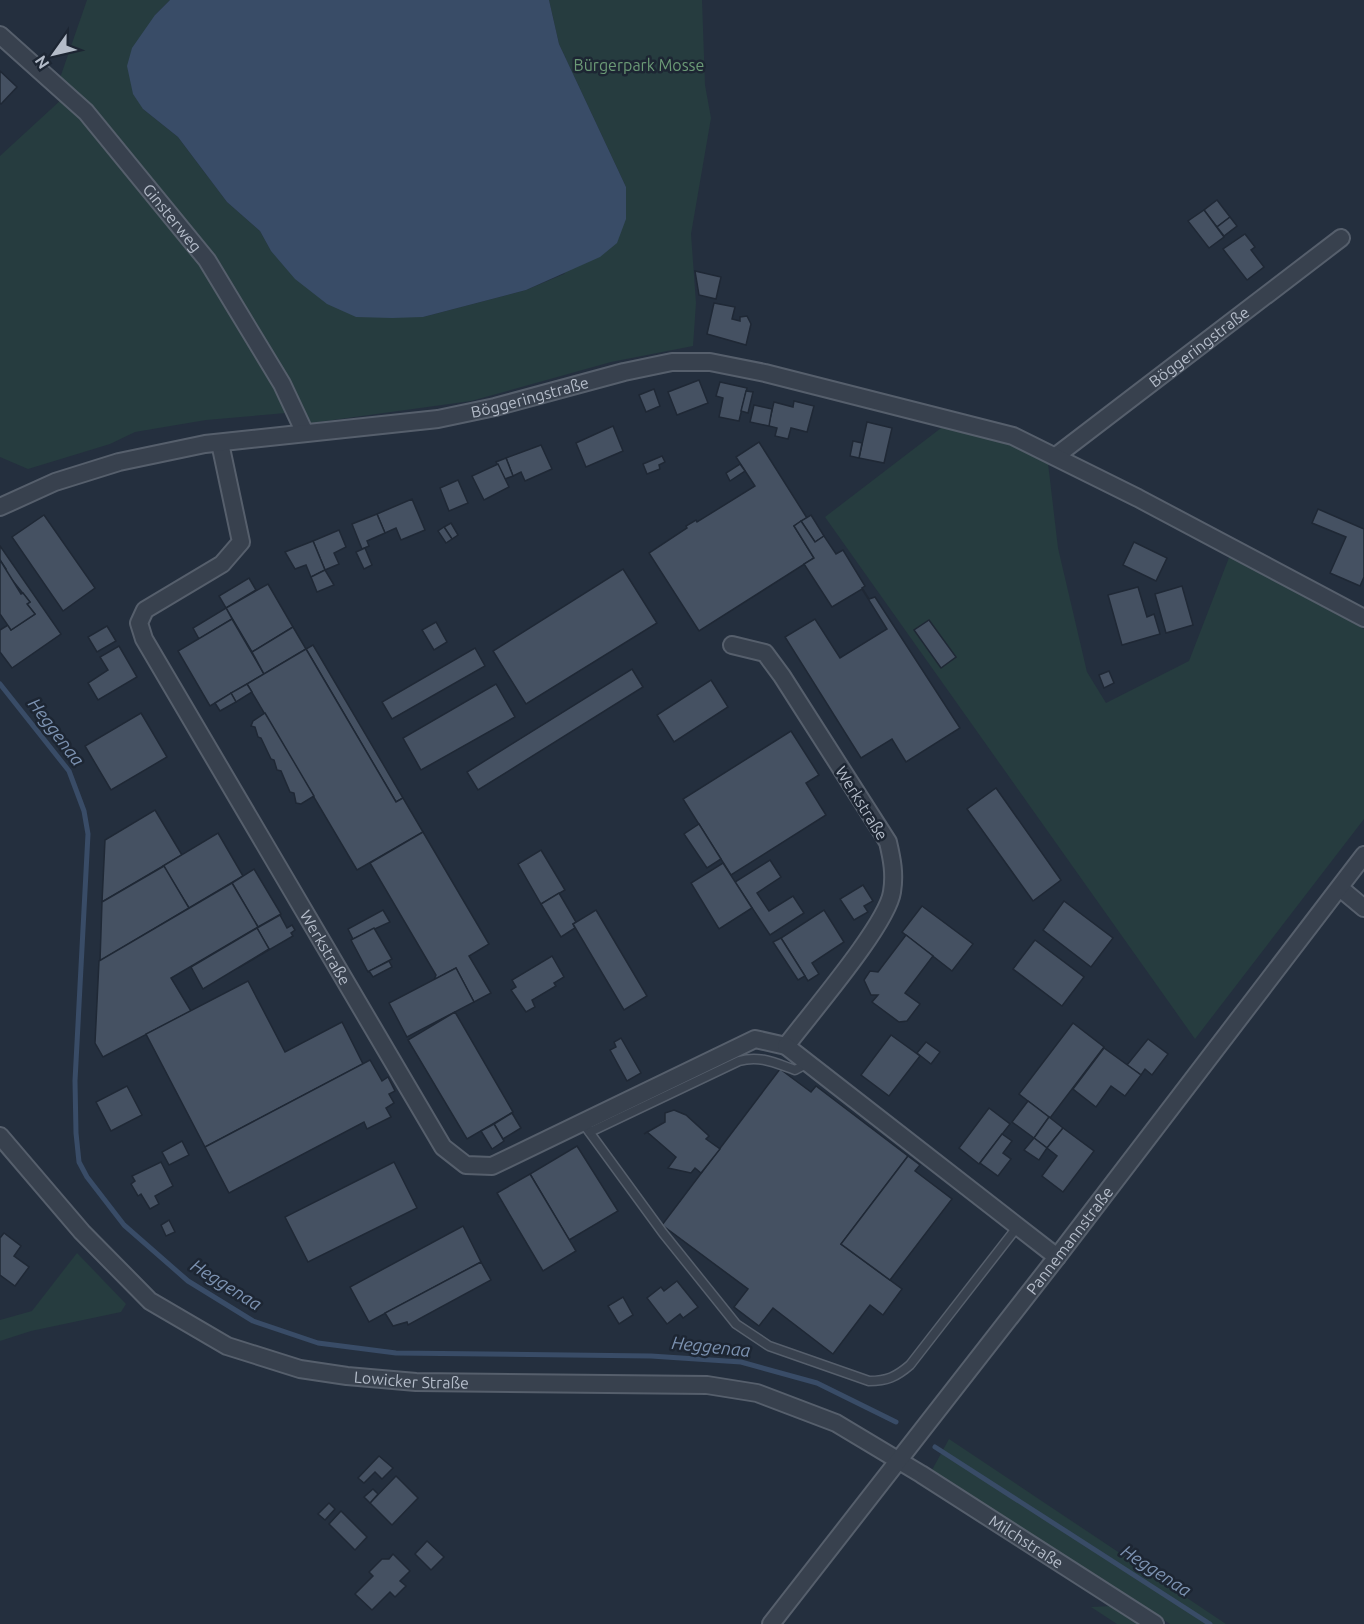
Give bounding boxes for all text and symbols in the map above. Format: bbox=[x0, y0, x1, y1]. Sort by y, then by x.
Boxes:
north arrow bbox=[24, 24, 84, 84]
text: N bbox=[31, 52, 52, 72]
park label: Bürgerpark Mosse bbox=[574, 56, 704, 74]
street label: Ginsterweg bbox=[139, 180, 206, 255]
street label: Böggeringstraße bbox=[1145, 303, 1253, 391]
street label: Böggeringstraße bbox=[469, 373, 591, 421]
water label: Heggenaa bbox=[25, 694, 89, 769]
street label: Werkstraße bbox=[832, 763, 892, 843]
street label: Werkstraße bbox=[297, 907, 355, 988]
street label: Pannemannstraße bbox=[1022, 1183, 1117, 1298]
water label: Heggenaa bbox=[188, 1255, 266, 1314]
water label: Heggenaa bbox=[671, 1332, 752, 1360]
street label: Lowicker Straße bbox=[353, 1368, 469, 1392]
street label: Milchstraße bbox=[986, 1511, 1067, 1572]
water label: Heggenaa bbox=[1118, 1540, 1195, 1600]

